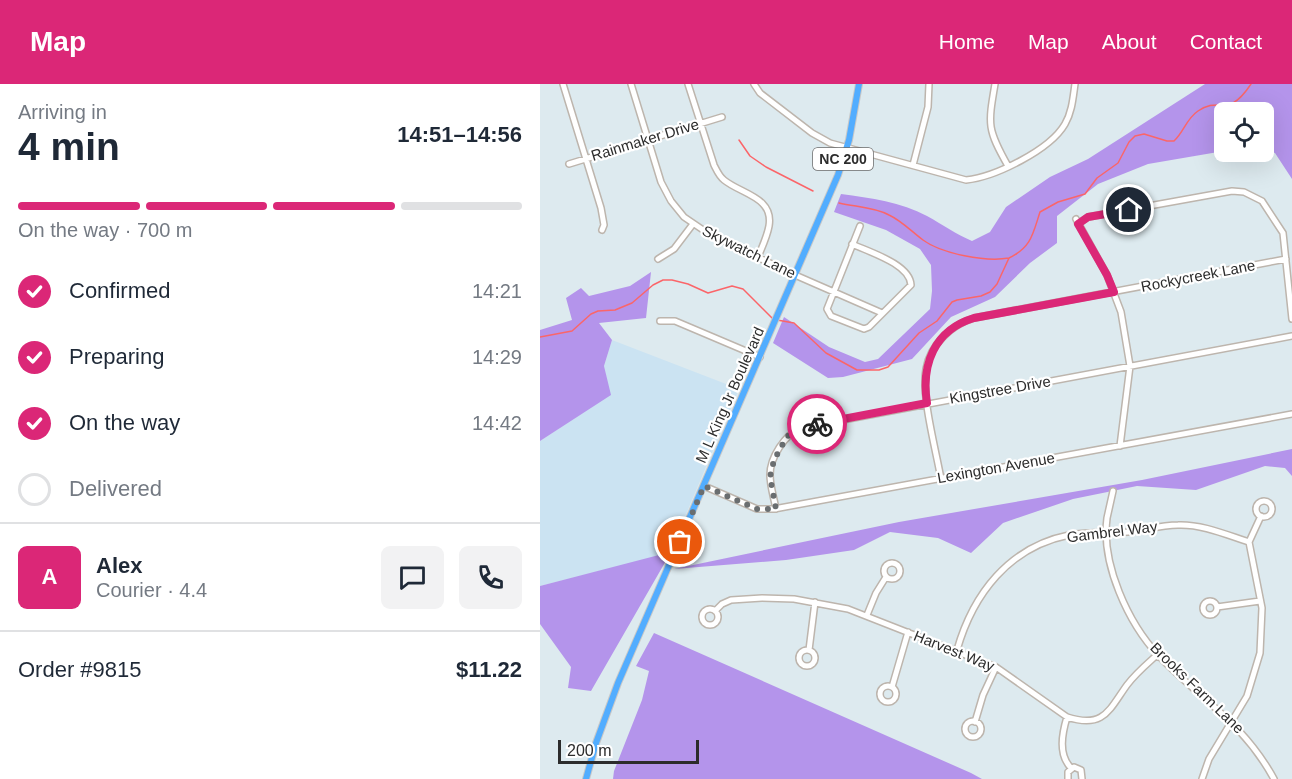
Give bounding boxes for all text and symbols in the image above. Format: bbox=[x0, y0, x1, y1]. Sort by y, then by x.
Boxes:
text: Map bbox=[30, 26, 86, 57]
text: Home bbox=[939, 30, 995, 53]
text: Map bbox=[1028, 30, 1069, 53]
text: About bbox=[1102, 30, 1157, 53]
text: Contact bbox=[1190, 30, 1262, 53]
text: Arriving in bbox=[18, 101, 107, 123]
map controls bbox=[1214, 102, 1274, 162]
button: locate bbox=[1214, 102, 1274, 162]
street label: Rainmaker Drive bbox=[589, 115, 701, 164]
text: 14:51–14:56 bbox=[397, 122, 522, 147]
text: 4 min bbox=[18, 125, 120, 168]
road number: NC 200 bbox=[813, 148, 873, 170]
pin bbox=[1103, 184, 1154, 235]
icon: home bbox=[1112, 193, 1145, 226]
text: On the way · 700 m bbox=[18, 219, 193, 241]
street label: Skywatch Lane bbox=[700, 222, 799, 281]
street label: Rockycreek Lane bbox=[1139, 256, 1256, 295]
icon: check bbox=[18, 275, 51, 308]
text: Confirmed bbox=[69, 278, 170, 303]
text: 14:21 bbox=[472, 280, 522, 302]
street label: M L King Jr Boulevard bbox=[692, 324, 767, 465]
icon: check bbox=[18, 341, 51, 374]
text: Preparing bbox=[69, 344, 164, 369]
text: 14:29 bbox=[472, 346, 522, 368]
street label: Kingstree Drive bbox=[948, 372, 1052, 407]
courier bbox=[787, 394, 847, 454]
icon: check bbox=[18, 407, 51, 440]
icon: bike bbox=[801, 408, 834, 441]
text: On the way bbox=[69, 410, 180, 435]
text: 14:42 bbox=[472, 412, 522, 434]
street label: Lexington Avenue bbox=[936, 449, 1056, 486]
text: Delivered bbox=[69, 476, 162, 501]
pin bbox=[654, 516, 705, 567]
street label: Gambrel Way bbox=[1066, 517, 1159, 545]
icon: bag bbox=[663, 525, 696, 558]
button: chat bbox=[381, 546, 444, 609]
button: phone bbox=[459, 546, 522, 609]
text: Alex bbox=[96, 553, 142, 578]
text: A bbox=[42, 564, 57, 589]
text: Courier · 4.4 bbox=[96, 579, 207, 601]
street label: Harvest Way bbox=[911, 627, 997, 675]
street label: Brooks Farm Lane bbox=[1147, 639, 1248, 737]
text: Order #9815 bbox=[18, 657, 142, 682]
text: $11.22 bbox=[456, 657, 522, 682]
scale bar bbox=[558, 737, 699, 764]
text: 200 m bbox=[567, 742, 611, 759]

